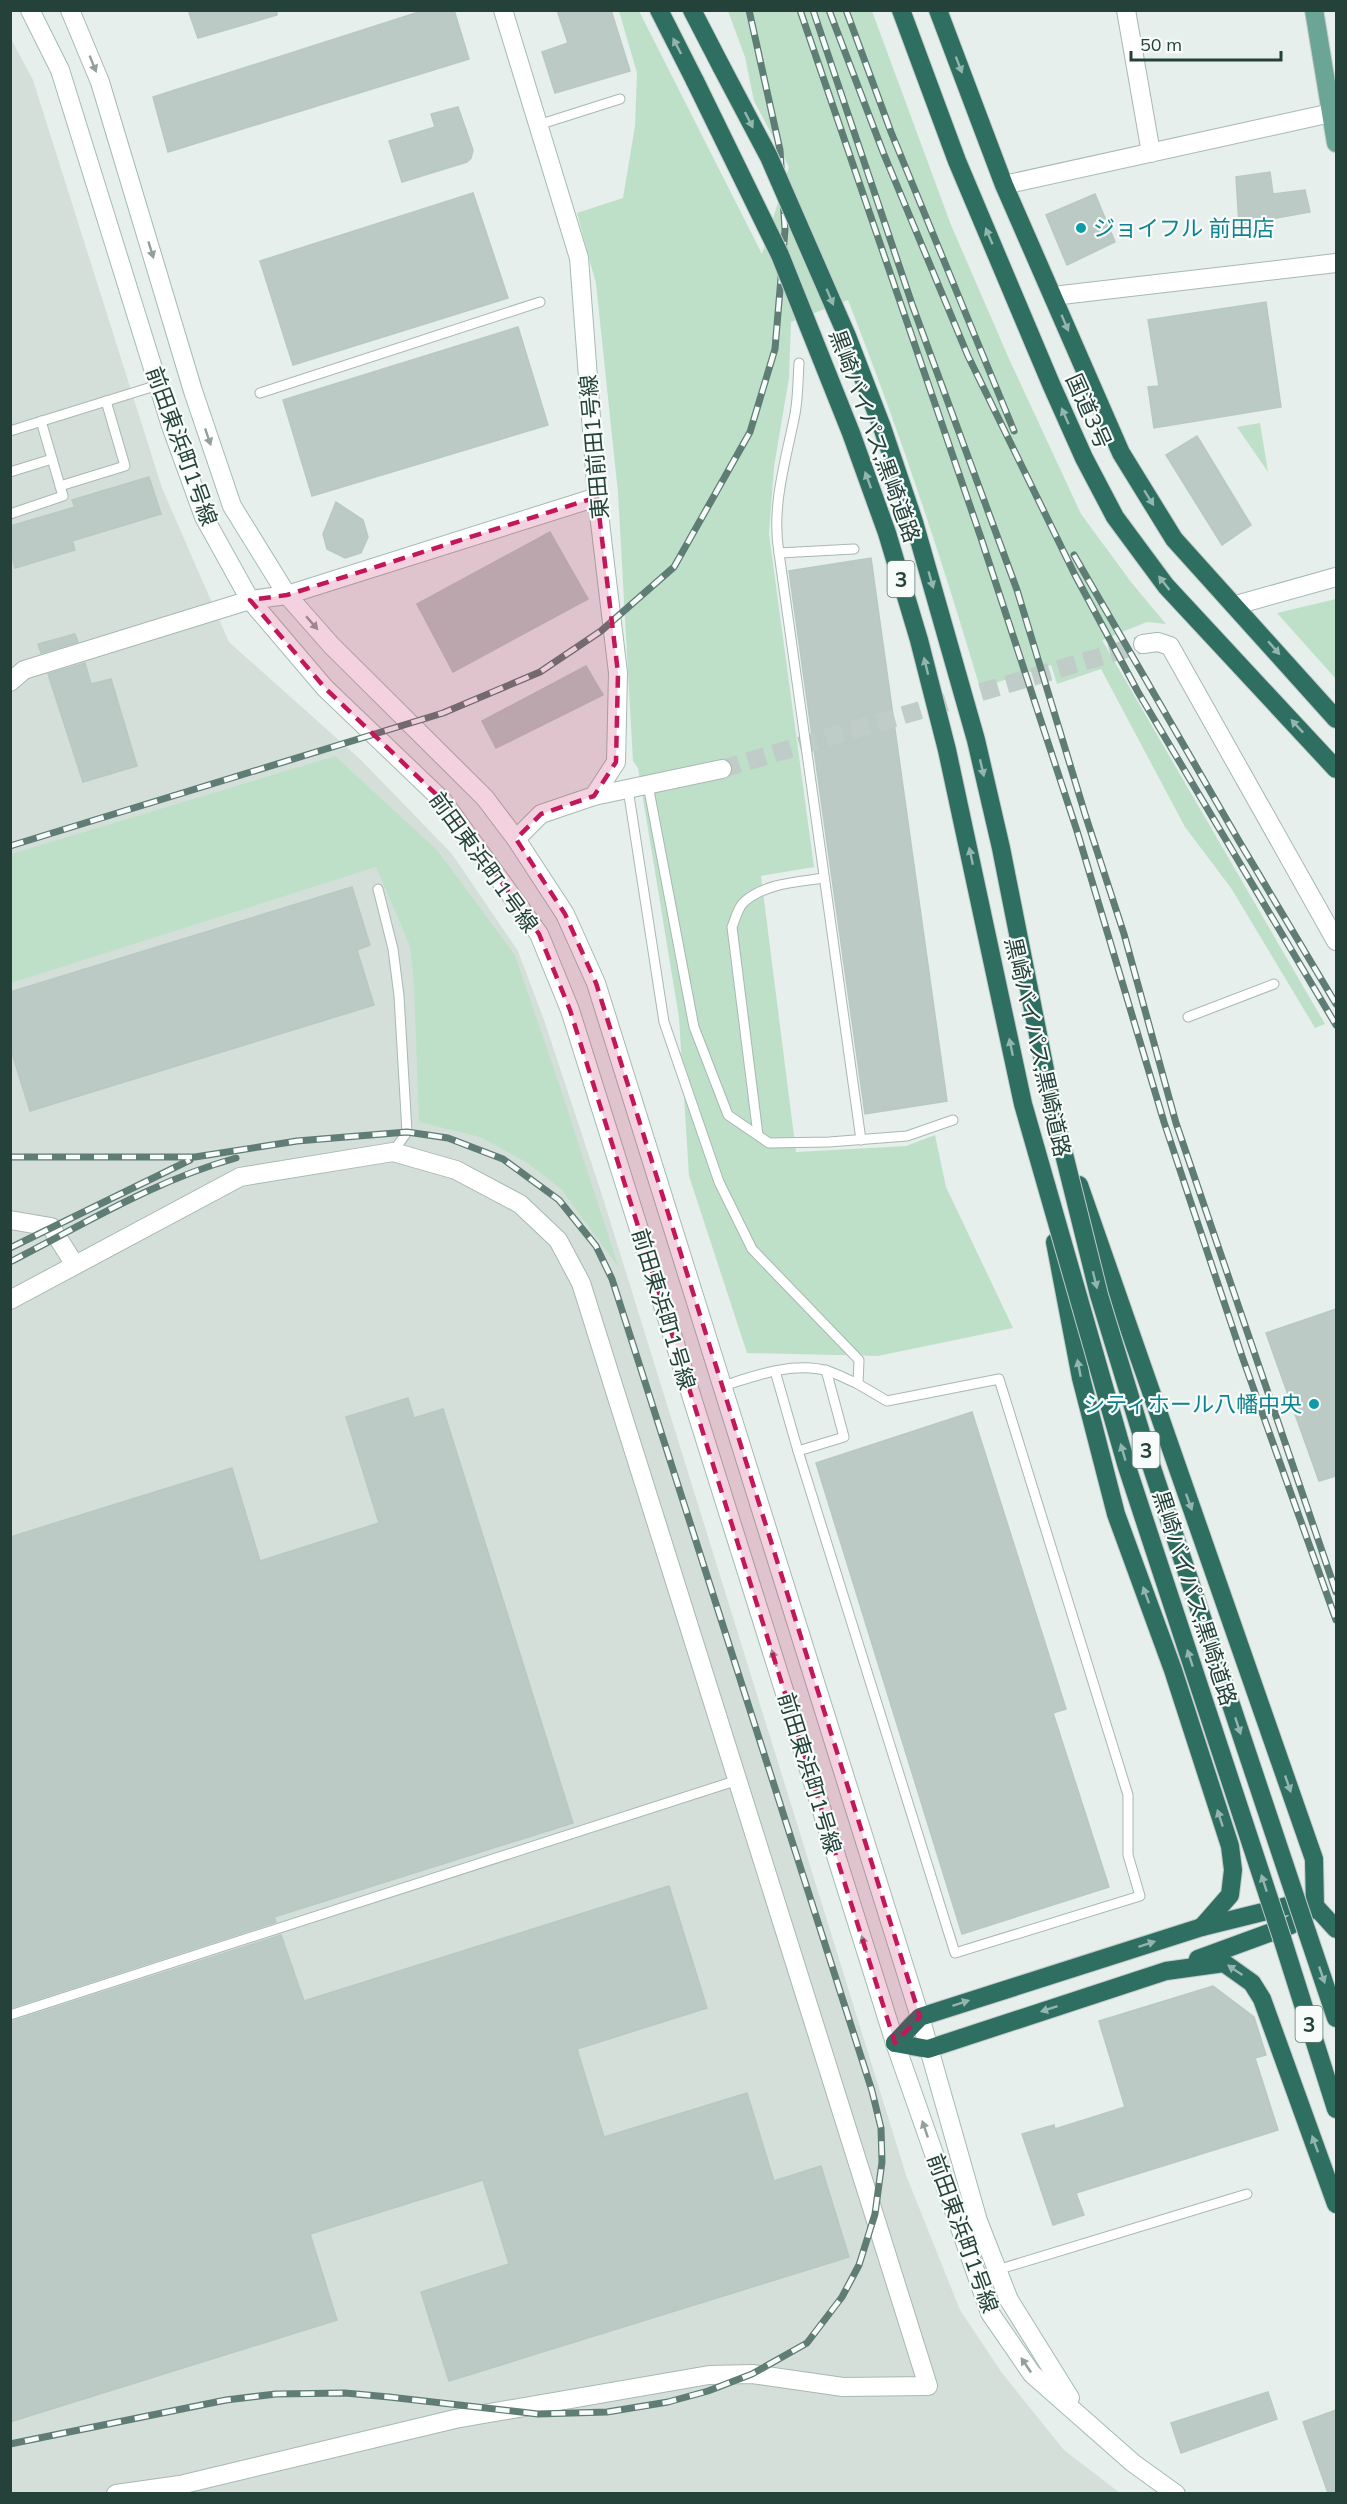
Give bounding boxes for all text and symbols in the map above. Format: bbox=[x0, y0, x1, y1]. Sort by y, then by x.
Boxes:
scale bar bbox=[1131, 24, 1281, 62]
text: 50 m bbox=[1140, 33, 1182, 56]
one-way arrow bbox=[672, 37, 682, 54]
one-way arrow bbox=[89, 55, 98, 73]
one-way arrow bbox=[954, 56, 964, 74]
one-way arrow bbox=[744, 111, 754, 128]
place label: ジョイフル 前田店 bbox=[1093, 214, 1275, 242]
marker: ジョイフル 前田店 bbox=[1074, 221, 1088, 235]
one-way arrow bbox=[984, 227, 994, 245]
one-way arrow bbox=[147, 241, 156, 259]
one-way arrow bbox=[826, 288, 836, 306]
one-way arrow bbox=[1060, 315, 1069, 332]
street label: 黒崎バイパス;黒崎道路 bbox=[823, 326, 927, 546]
street label: 前田東浜町1号線 bbox=[140, 363, 224, 529]
street label: 国道3号 bbox=[1060, 369, 1118, 453]
street label: 東田前田1号線 bbox=[574, 373, 614, 521]
one-way arrow bbox=[1060, 407, 1069, 425]
one-way arrow bbox=[204, 428, 214, 446]
one-way arrow bbox=[862, 471, 872, 489]
one-way arrow bbox=[1144, 490, 1155, 506]
road number: 3 bbox=[888, 561, 914, 597]
one-way arrow bbox=[927, 571, 936, 589]
one-way arrow bbox=[1158, 575, 1171, 591]
one-way arrow bbox=[305, 616, 319, 631]
one-way arrow bbox=[1267, 640, 1280, 655]
one-way arrow bbox=[920, 657, 930, 675]
one-way arrow bbox=[1290, 719, 1304, 733]
one-way arrow bbox=[978, 758, 988, 777]
street label: 前田東浜町1号線 bbox=[424, 786, 544, 938]
one-way arrow bbox=[966, 846, 975, 865]
street label: 黒崎バイパス;黒崎道路 bbox=[999, 934, 1077, 1160]
one-way arrow bbox=[1006, 1037, 1015, 1056]
street label: 前田東浜町1号線 bbox=[626, 1225, 702, 1393]
one-way arrow bbox=[1091, 1271, 1101, 1289]
one-way arrow bbox=[1074, 1358, 1083, 1377]
place label: シティホール八幡中央 bbox=[1083, 1390, 1302, 1418]
marker: シティホール八幡中央 bbox=[1307, 1397, 1321, 1411]
road number: 3 bbox=[1132, 1432, 1160, 1468]
one-way arrow bbox=[1117, 1443, 1127, 1461]
street label: 黒崎バイパス;黒崎道路 bbox=[1147, 1487, 1243, 1709]
one-way arrow bbox=[1185, 1493, 1195, 1511]
one-way arrow bbox=[1140, 1586, 1150, 1604]
one-way arrow bbox=[769, 1649, 778, 1667]
one-way arrow bbox=[1184, 1649, 1194, 1667]
street label: 前田東浜町1号線 bbox=[772, 1689, 848, 1857]
one-way arrow bbox=[1233, 1717, 1243, 1735]
one-way arrow bbox=[1283, 1775, 1293, 1793]
one-way arrow bbox=[1215, 1809, 1225, 1827]
one-way arrow bbox=[1258, 1874, 1268, 1892]
one-way arrow bbox=[859, 1935, 868, 1953]
one-way arrow bbox=[1138, 1939, 1156, 1948]
one-way arrow bbox=[1227, 1964, 1243, 1976]
one-way arrow bbox=[1317, 1966, 1327, 1984]
one-way arrow bbox=[952, 1998, 970, 2008]
one-way arrow bbox=[1040, 2005, 1058, 2014]
road number: 3 bbox=[1296, 2006, 1322, 2042]
one-way arrow bbox=[920, 2120, 929, 2138]
one-way arrow bbox=[1309, 2135, 1319, 2153]
street label: 前田東浜町1号線 bbox=[921, 2150, 1005, 2316]
one-way arrow bbox=[1020, 2357, 1031, 2373]

